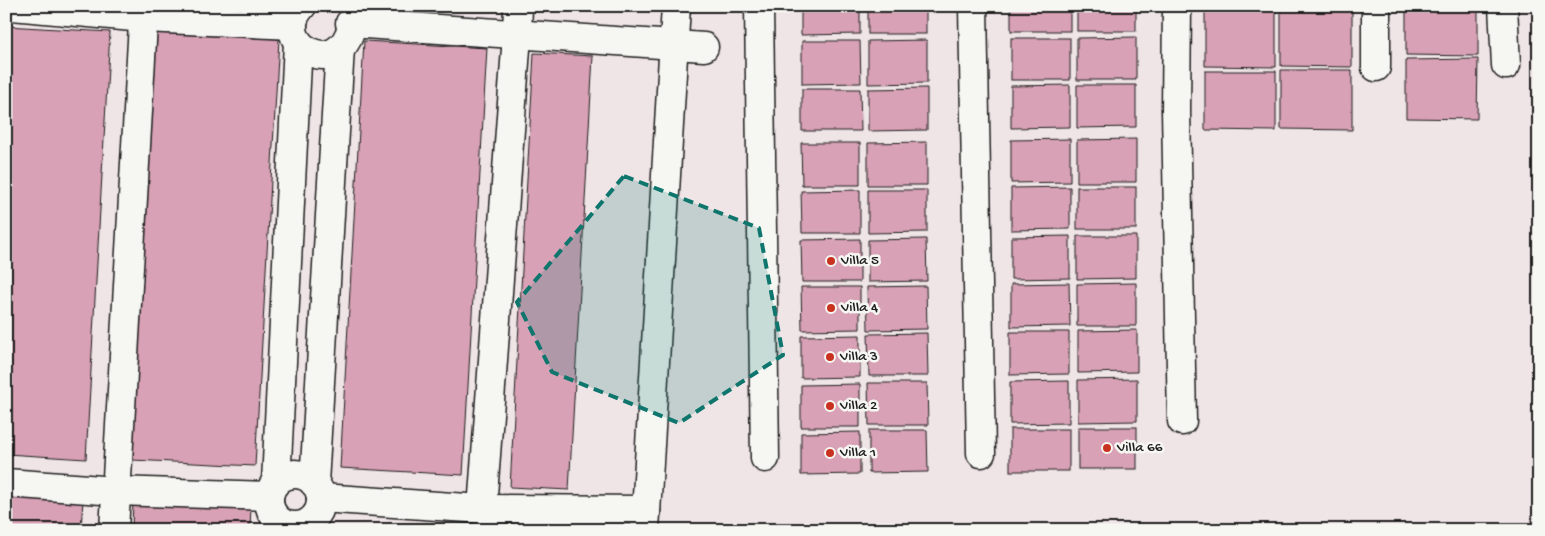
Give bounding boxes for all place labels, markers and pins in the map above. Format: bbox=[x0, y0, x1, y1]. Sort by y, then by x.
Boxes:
place label: Villa 5 bbox=[840, 252, 879, 270]
marker: Villa 5 bbox=[825, 255, 837, 267]
place label: Villa 4 bbox=[840, 299, 878, 317]
marker: Villa 4 bbox=[825, 302, 837, 314]
place label: Villa 3 bbox=[839, 348, 878, 366]
marker: Villa 3 bbox=[824, 351, 836, 363]
place label: Villa 2 bbox=[839, 397, 877, 415]
marker: Villa 2 bbox=[824, 400, 836, 412]
place label: Villa 66 bbox=[1116, 439, 1163, 457]
marker: Villa 66 bbox=[1101, 442, 1113, 454]
place label: Villa 1 bbox=[839, 444, 876, 462]
marker: Villa 1 bbox=[824, 447, 836, 459]

